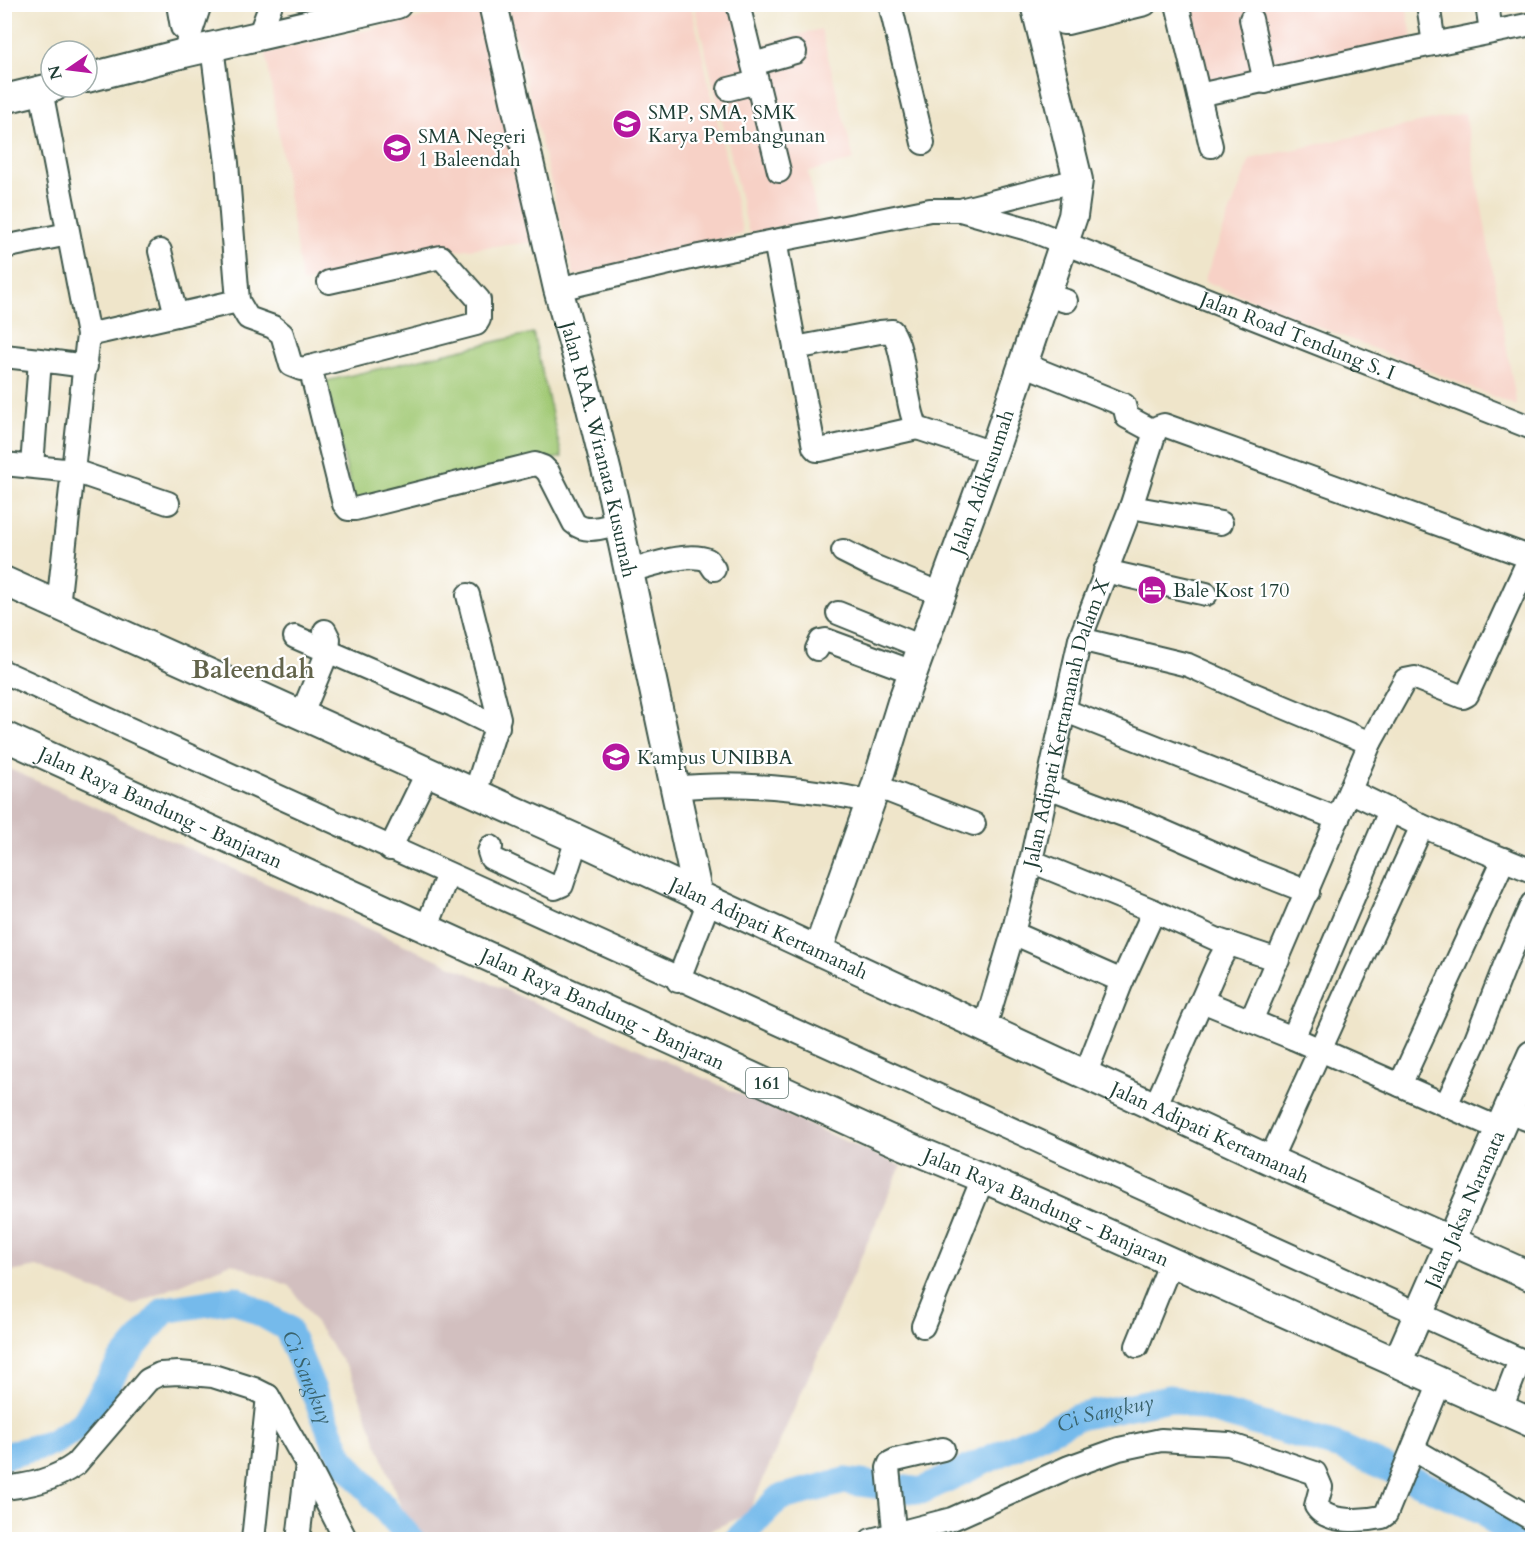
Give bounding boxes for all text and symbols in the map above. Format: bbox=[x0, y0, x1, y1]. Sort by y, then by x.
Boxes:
north arrow bbox=[39, 39, 99, 99]
text: N bbox=[43, 63, 68, 82]
place label: SMP, SMA, SMK Karya Pembangunan bbox=[648, 99, 826, 149]
school or university icon: SMP, SMA, SMK Karya Pembangunan bbox=[611, 108, 643, 140]
place label: SMA Negeri 1 Baleendah bbox=[418, 123, 526, 173]
school or university icon: SMA Negeri 1 Baleendah bbox=[381, 132, 413, 164]
street label: Jalan Road Tendung S. I bbox=[1193, 284, 1399, 387]
street label: Jalan RAA. Wiranata Kusumah bbox=[553, 316, 643, 580]
street label: Jalan Adikusumah bbox=[943, 406, 1021, 561]
street label: Jalan Adipati Kertamanah Dalam X bbox=[1016, 574, 1116, 873]
hotel icon: Bale Kost 170 bbox=[1136, 574, 1168, 606]
place label: Bale Kost 170 bbox=[1173, 577, 1290, 604]
district label: Baleendah bbox=[191, 652, 315, 687]
street label: Jalan Raya Bandung - Banjaran bbox=[31, 739, 287, 875]
school or university icon: Kampus UNIBBA bbox=[600, 741, 632, 773]
place label: Kampus UNIBBA bbox=[637, 744, 794, 771]
street label: Jalan Adipati Kertamanah bbox=[662, 869, 872, 986]
street label: Jalan Raya Bandung - Banjaran bbox=[473, 941, 730, 1077]
road number: 161 bbox=[746, 1068, 788, 1098]
street label: Jalan Adipati Kertamanah bbox=[1103, 1074, 1314, 1190]
street label: Jalan Jaksa Naranata bbox=[1417, 1126, 1511, 1295]
street label: Jalan Raya Bandung - Banjaran bbox=[917, 1141, 1174, 1274]
water label: Ci Sangkuy bbox=[275, 1326, 340, 1429]
water label: Ci Sangkuy bbox=[1052, 1388, 1156, 1440]

